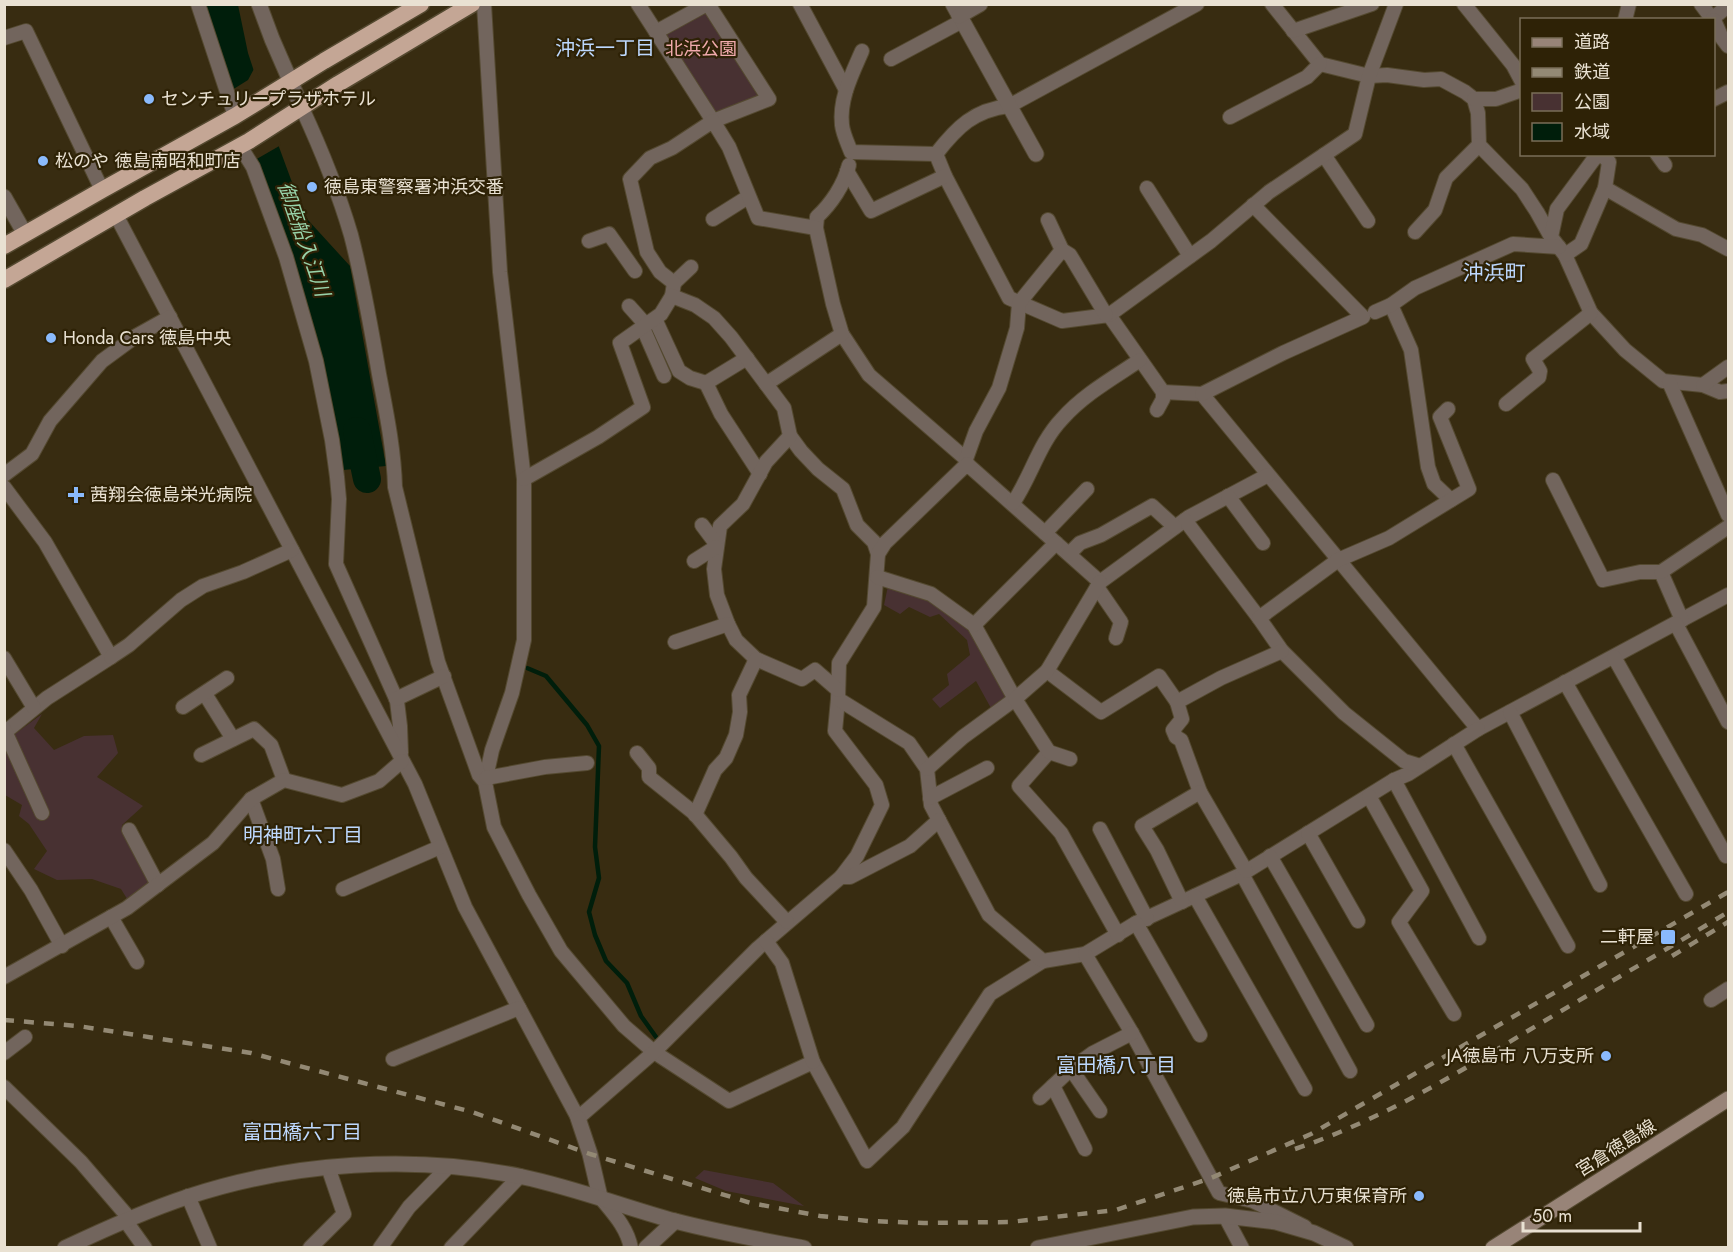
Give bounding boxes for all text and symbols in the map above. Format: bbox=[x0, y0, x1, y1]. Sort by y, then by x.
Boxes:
legend bbox=[1520, 18, 1715, 156]
text: 道路 bbox=[1574, 29, 1610, 55]
district label: 沖浜一丁目 bbox=[555, 34, 655, 63]
park label: 北浜公園 bbox=[665, 36, 737, 62]
text: 鉄道 bbox=[1574, 59, 1610, 85]
place label: センチュリープラザホテル bbox=[161, 86, 376, 112]
text: 公園 bbox=[1574, 89, 1610, 115]
marker: センチュリープラザホテル bbox=[142, 92, 156, 106]
text: 水域 bbox=[1574, 119, 1610, 145]
place label: 松のや 徳島南昭和町店 bbox=[55, 148, 240, 174]
marker: 松のや 徳島南昭和町店 bbox=[36, 154, 50, 168]
place label: 徳島東警察署沖浜交番 bbox=[324, 174, 504, 200]
water label: 御座船入江川 bbox=[270, 178, 337, 303]
marker: 徳島東警察署沖浜交番 bbox=[305, 180, 319, 194]
district label: 沖浜町 bbox=[1463, 258, 1526, 288]
place label: Honda Cars 徳島中央 bbox=[63, 325, 231, 351]
marker: Honda Cars 徳島中央 bbox=[44, 331, 58, 345]
place label: 茜翔会徳島栄光病院 bbox=[90, 482, 252, 508]
marker: 茜翔会徳島栄光病院 bbox=[67, 486, 85, 504]
district label: 明神町六丁目 bbox=[243, 821, 363, 850]
place label: 二軒屋 bbox=[1600, 924, 1654, 950]
marker: 二軒屋 bbox=[1659, 928, 1677, 946]
place label: JA徳島市 八万支所 bbox=[1444, 1043, 1594, 1069]
marker: JA徳島市 八万支所 bbox=[1599, 1049, 1613, 1063]
district label: 富田橋八丁目 bbox=[1056, 1051, 1176, 1080]
street label: 宮倉徳島線 bbox=[1571, 1113, 1661, 1183]
district label: 富田橋六丁目 bbox=[242, 1118, 362, 1147]
place label: 徳島市立八万東保育所 bbox=[1227, 1183, 1407, 1209]
marker: 徳島市立八万東保育所 bbox=[1412, 1189, 1426, 1203]
scale bar bbox=[1523, 1195, 1640, 1233]
text: 50 m bbox=[1532, 1203, 1572, 1229]

